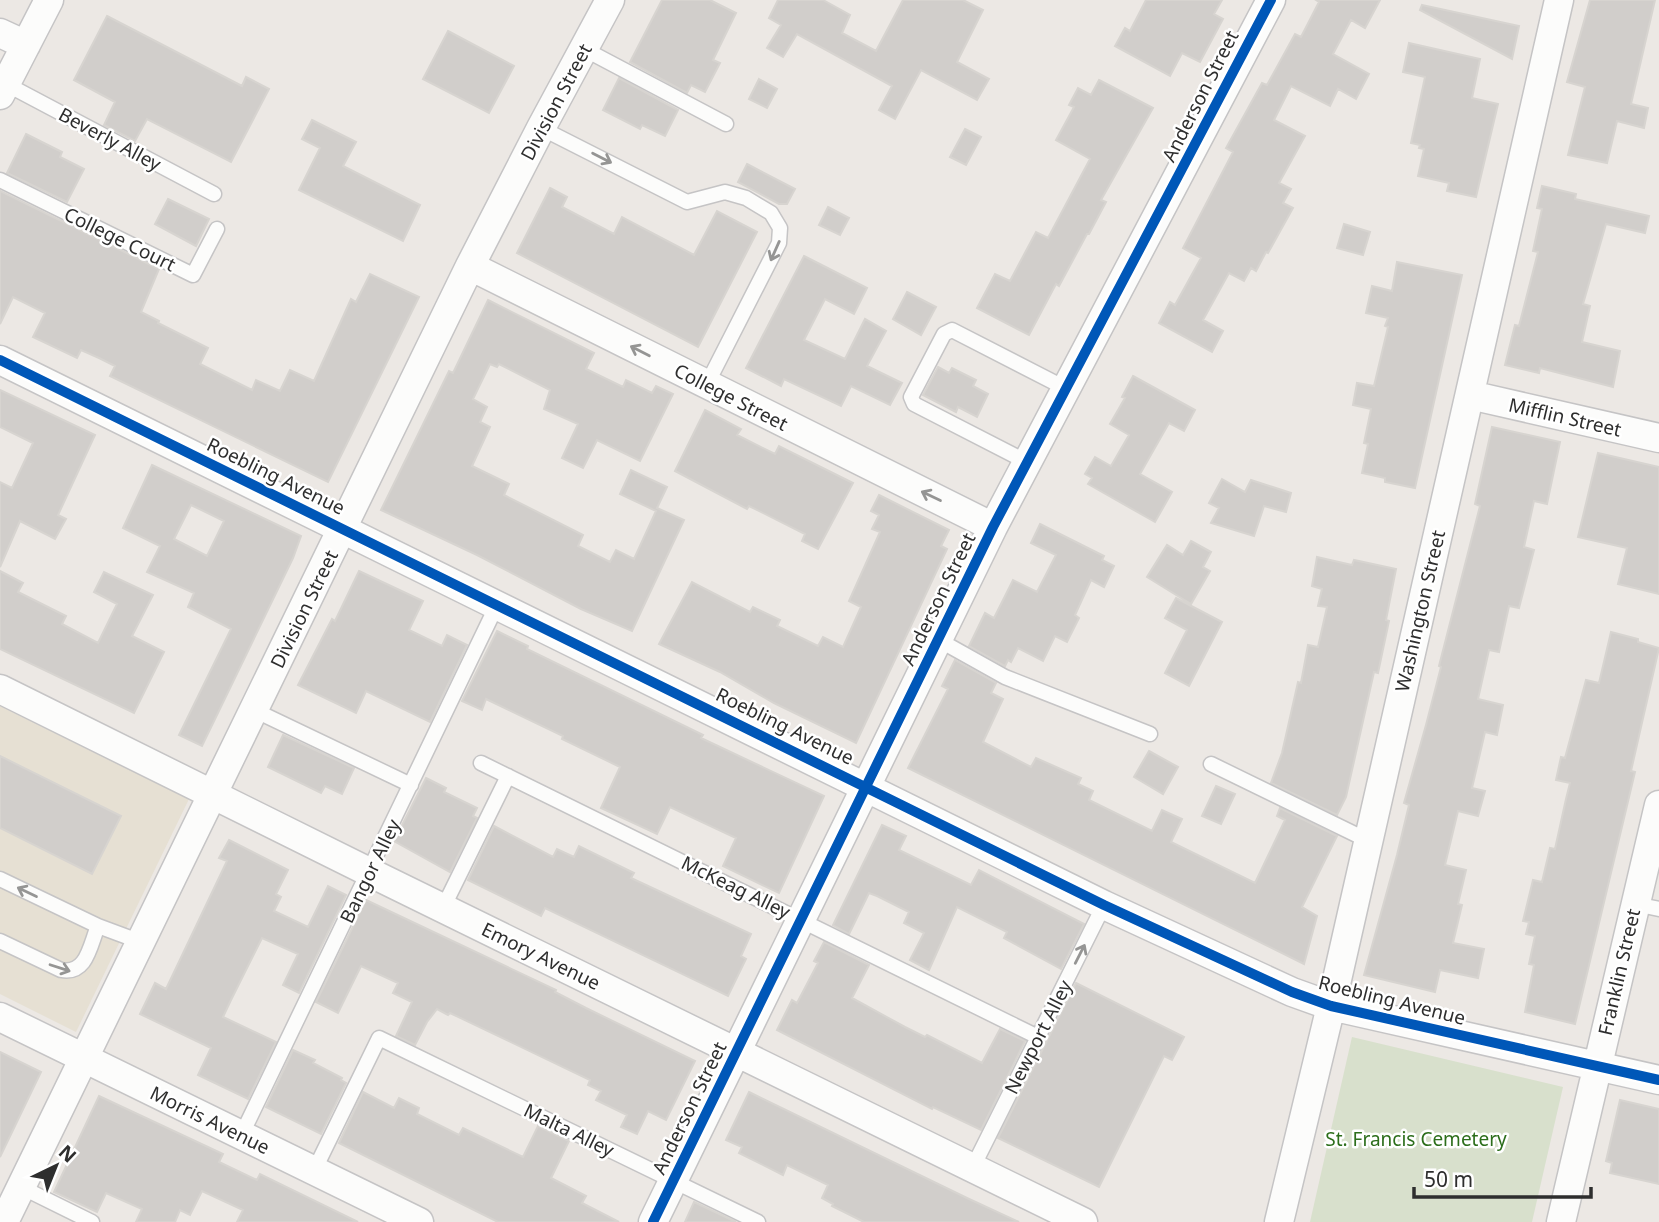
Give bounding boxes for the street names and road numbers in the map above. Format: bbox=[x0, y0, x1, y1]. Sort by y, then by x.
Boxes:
street label: Anderson Street bbox=[1156, 26, 1244, 166]
street label: Division Street bbox=[514, 39, 598, 165]
street label: Beverly Alley bbox=[54, 101, 166, 177]
street label: College Court bbox=[60, 201, 180, 277]
street label: College Street bbox=[670, 357, 792, 437]
street label: Mifflin Street bbox=[1506, 391, 1624, 443]
street label: Roebling Avenue bbox=[203, 431, 349, 521]
street label: Washington Street bbox=[1389, 527, 1451, 694]
street label: Anderson Street bbox=[895, 528, 981, 670]
street label: Division Street bbox=[264, 545, 344, 672]
street label: Roebling Avenue bbox=[712, 681, 858, 771]
street label: Bangor Alley bbox=[334, 814, 407, 927]
street label: McKeag Alley bbox=[677, 849, 795, 925]
street label: Franklin Street bbox=[1592, 906, 1646, 1038]
street label: Emory Avenue bbox=[477, 916, 605, 996]
street label: Roebling Avenue bbox=[1316, 969, 1468, 1031]
street label: Newport Alley bbox=[998, 975, 1078, 1098]
street label: Anderson Street bbox=[646, 1037, 732, 1179]
street label: Morris Avenue bbox=[146, 1080, 274, 1160]
street label: Malta Alley bbox=[520, 1097, 619, 1163]

